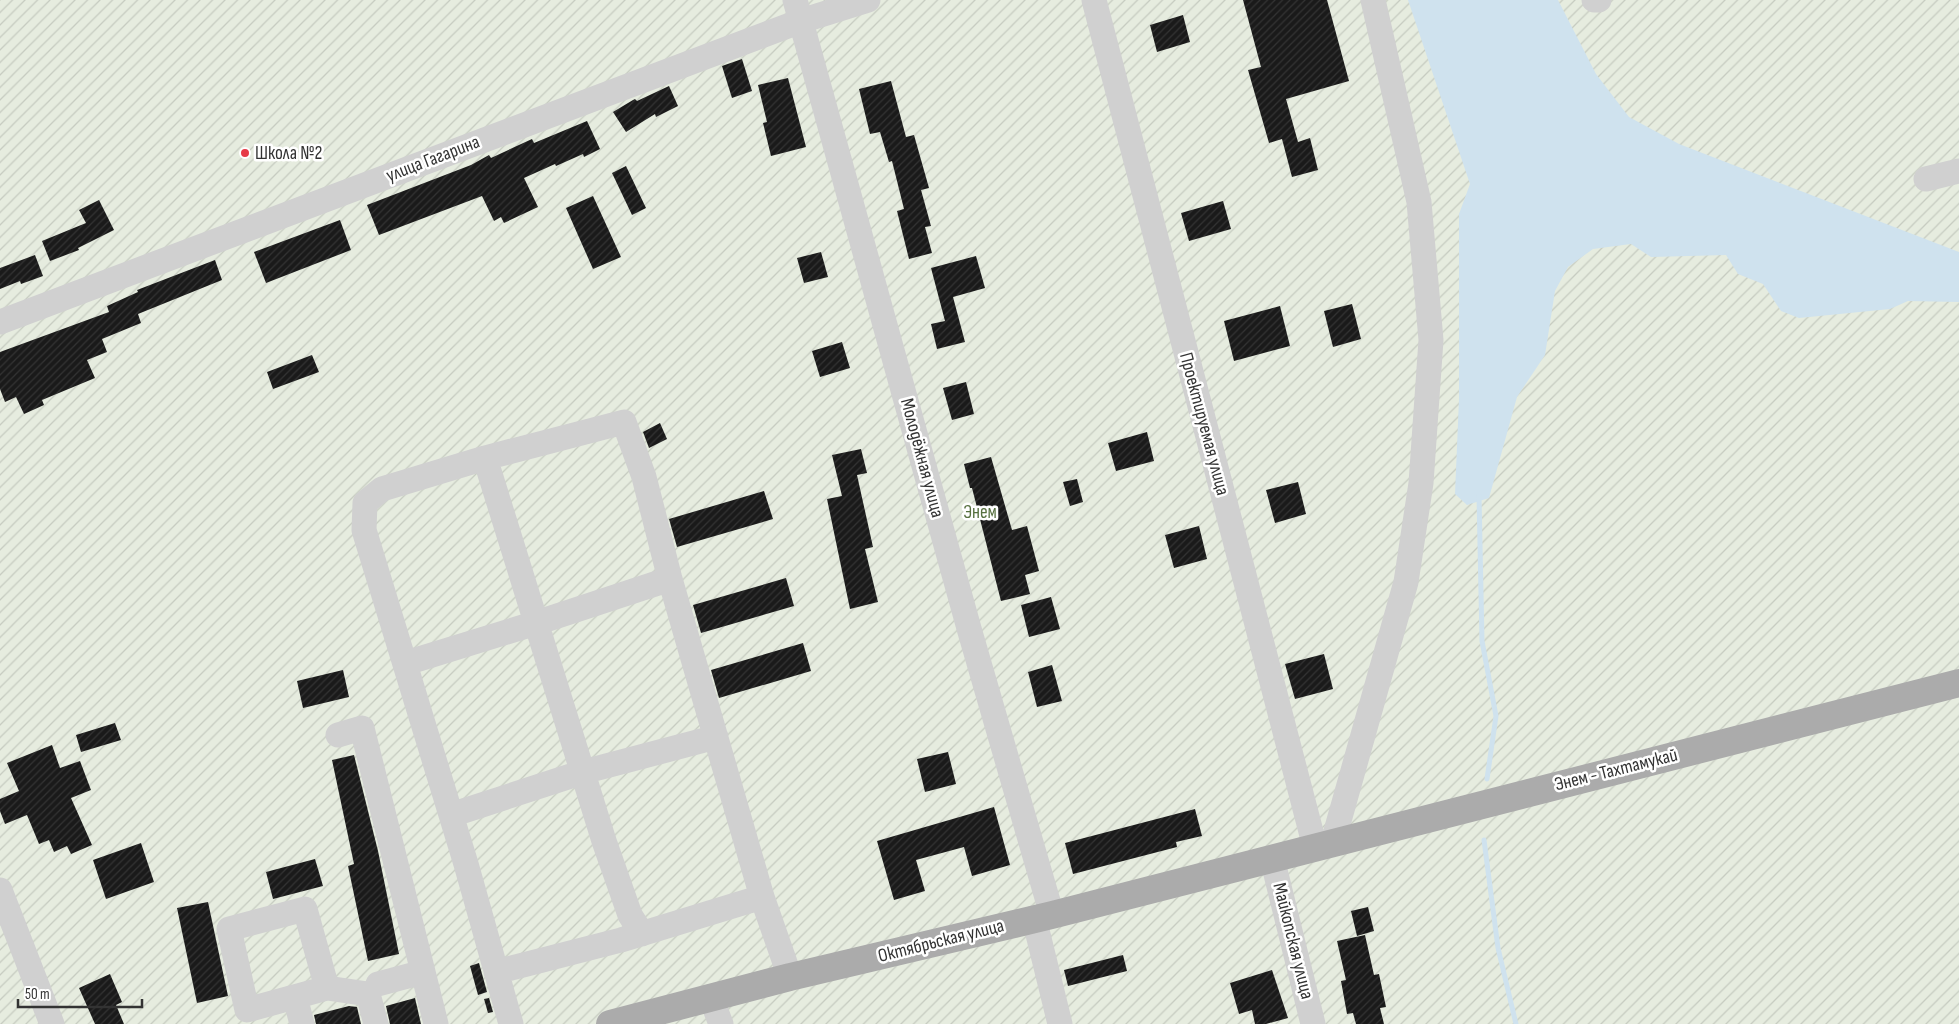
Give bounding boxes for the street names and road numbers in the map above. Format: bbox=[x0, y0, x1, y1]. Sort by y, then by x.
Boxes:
street label: улица Гагарина bbox=[383, 131, 483, 187]
street label: Проектируемая улица bbox=[1174, 350, 1234, 498]
street label: Молодёжная улица bbox=[895, 396, 949, 520]
street label: Энем - Тахтамукай bbox=[1552, 744, 1680, 796]
street label: Майкопская улица bbox=[1267, 880, 1319, 1002]
street label: Октябрьская улица bbox=[876, 914, 1006, 968]

